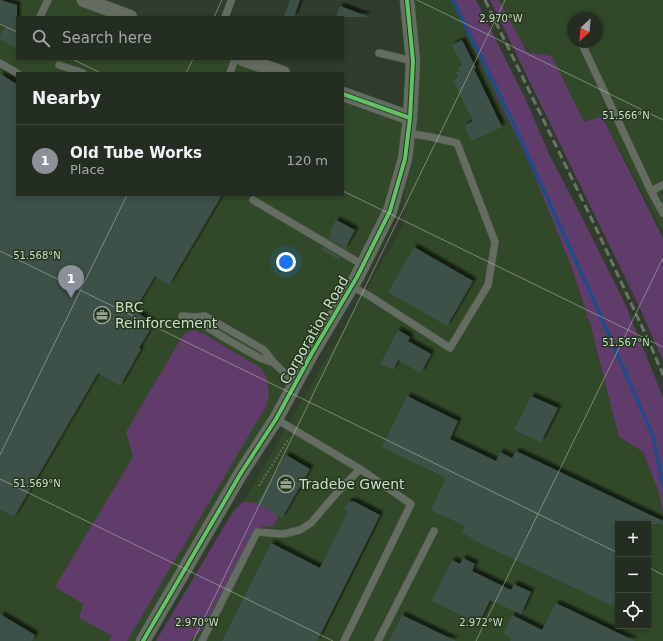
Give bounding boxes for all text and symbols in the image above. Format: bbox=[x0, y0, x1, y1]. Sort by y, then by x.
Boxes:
north arrow bbox=[567, 12, 603, 48]
text: 2.970°W bbox=[479, 13, 523, 24]
search box bbox=[16, 16, 344, 60]
icon: search bbox=[30, 27, 52, 49]
text: Search here bbox=[62, 29, 152, 47]
text: Nearby bbox=[32, 88, 101, 108]
text: 51.566°N bbox=[602, 110, 650, 121]
text: Old Tube Works bbox=[70, 144, 202, 162]
text: 1 bbox=[40, 153, 50, 168]
text: 120 m bbox=[286, 153, 328, 168]
text: Place bbox=[70, 162, 105, 177]
text: 51.568°N bbox=[13, 250, 61, 261]
your location bbox=[276, 252, 296, 272]
pin: 1 bbox=[58, 265, 84, 298]
street label: Corporation Road bbox=[277, 273, 351, 387]
place label: BRC Reinforcement bbox=[115, 299, 218, 331]
office icon: BRC Reinforcement bbox=[92, 305, 112, 325]
text: 51.567°N bbox=[602, 337, 650, 348]
office icon: Tradebe Gwent bbox=[276, 474, 296, 494]
place label: Tradebe Gwent bbox=[298, 476, 405, 492]
text: 51.569°N bbox=[13, 478, 61, 489]
map controls bbox=[615, 521, 651, 629]
button: + bbox=[615, 521, 651, 557]
button: − bbox=[615, 557, 651, 593]
button: locate bbox=[615, 593, 651, 629]
text: 2.970°W bbox=[175, 617, 219, 628]
text: 2.972°W bbox=[459, 617, 503, 628]

